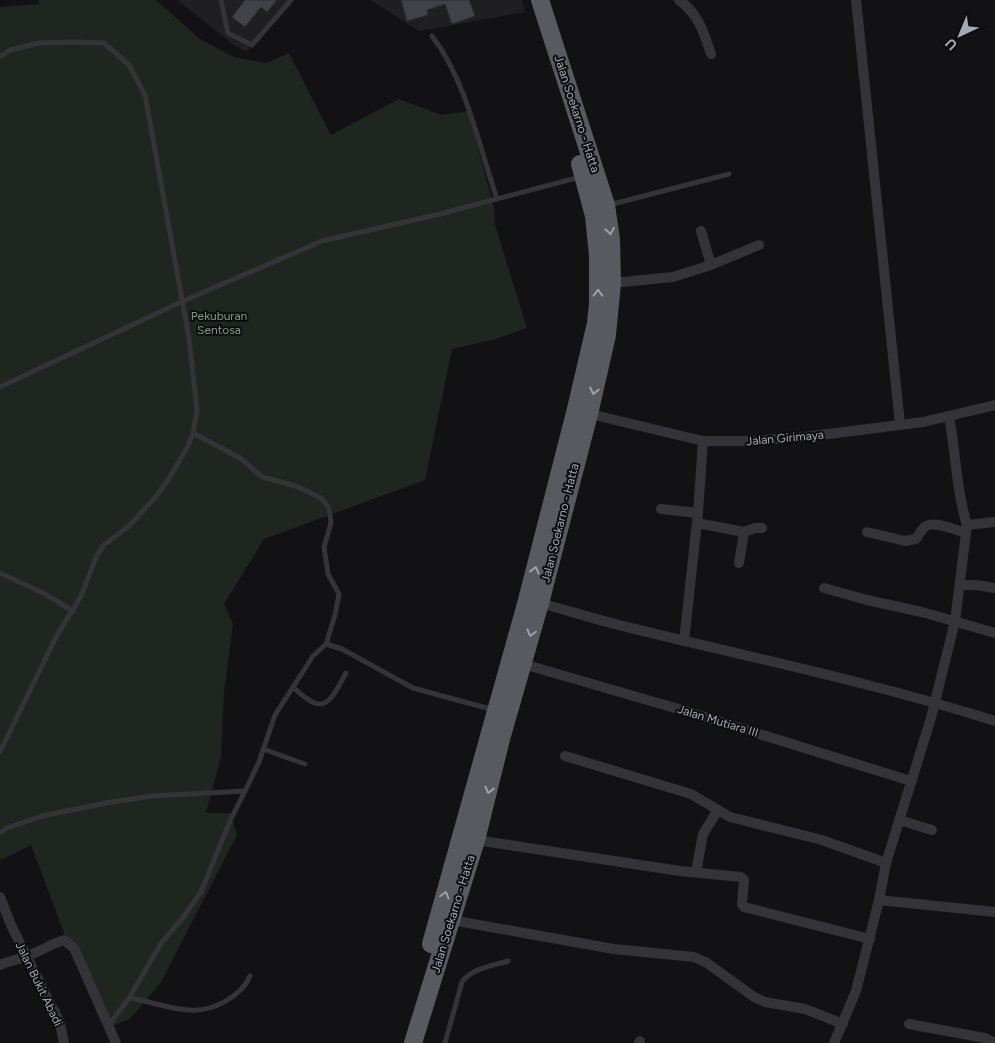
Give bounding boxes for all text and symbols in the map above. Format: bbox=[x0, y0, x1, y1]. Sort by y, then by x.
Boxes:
north arrow bbox=[935, 10, 985, 60]
text: U bbox=[942, 34, 961, 54]
street label: Jalan Soekarno - Hatta bbox=[551, 54, 603, 174]
one-way arrow bbox=[604, 226, 614, 235]
one-way arrow bbox=[593, 288, 604, 296]
park label: Pekuburan Sentosa bbox=[191, 309, 248, 337]
one-way arrow bbox=[589, 387, 600, 396]
street label: Jalan Girimaya bbox=[746, 428, 824, 448]
street label: Jalan Soekarno - Hatta bbox=[538, 462, 582, 584]
one-way arrow bbox=[529, 566, 539, 574]
one-way arrow bbox=[527, 629, 537, 637]
street label: Jalan Mutiara III bbox=[676, 702, 760, 740]
one-way arrow bbox=[484, 785, 494, 793]
street label: Jalan Soekarno - Hatta bbox=[428, 853, 478, 975]
one-way arrow bbox=[439, 891, 450, 900]
street label: Jalan Bukit Abadi bbox=[13, 940, 65, 1028]

